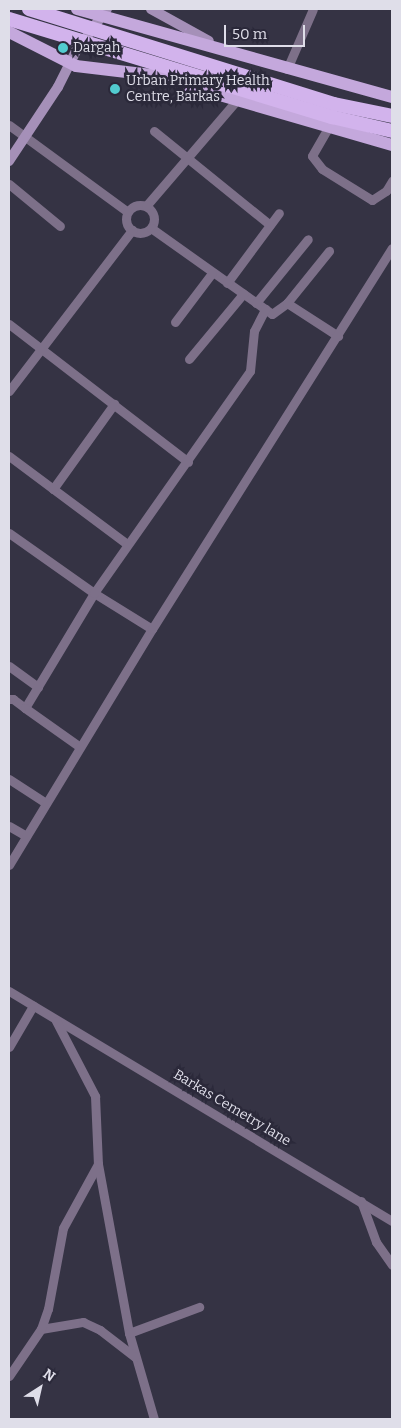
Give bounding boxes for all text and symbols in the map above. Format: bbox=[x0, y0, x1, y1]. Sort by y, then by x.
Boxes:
scale bar bbox=[226, 15, 307, 47]
text: 50 m bbox=[232, 25, 267, 43]
place label: Dargah bbox=[73, 40, 120, 56]
marker: Dargah bbox=[57, 42, 69, 54]
place label: Urban Primary Health Centre, Barkas bbox=[126, 73, 270, 105]
marker: Urban Primary Health Centre, Barkas bbox=[108, 82, 122, 96]
street label: Barkas Cemetry lane bbox=[170, 1066, 294, 1150]
north arrow bbox=[15, 1363, 65, 1413]
text: N bbox=[40, 1365, 58, 1385]

